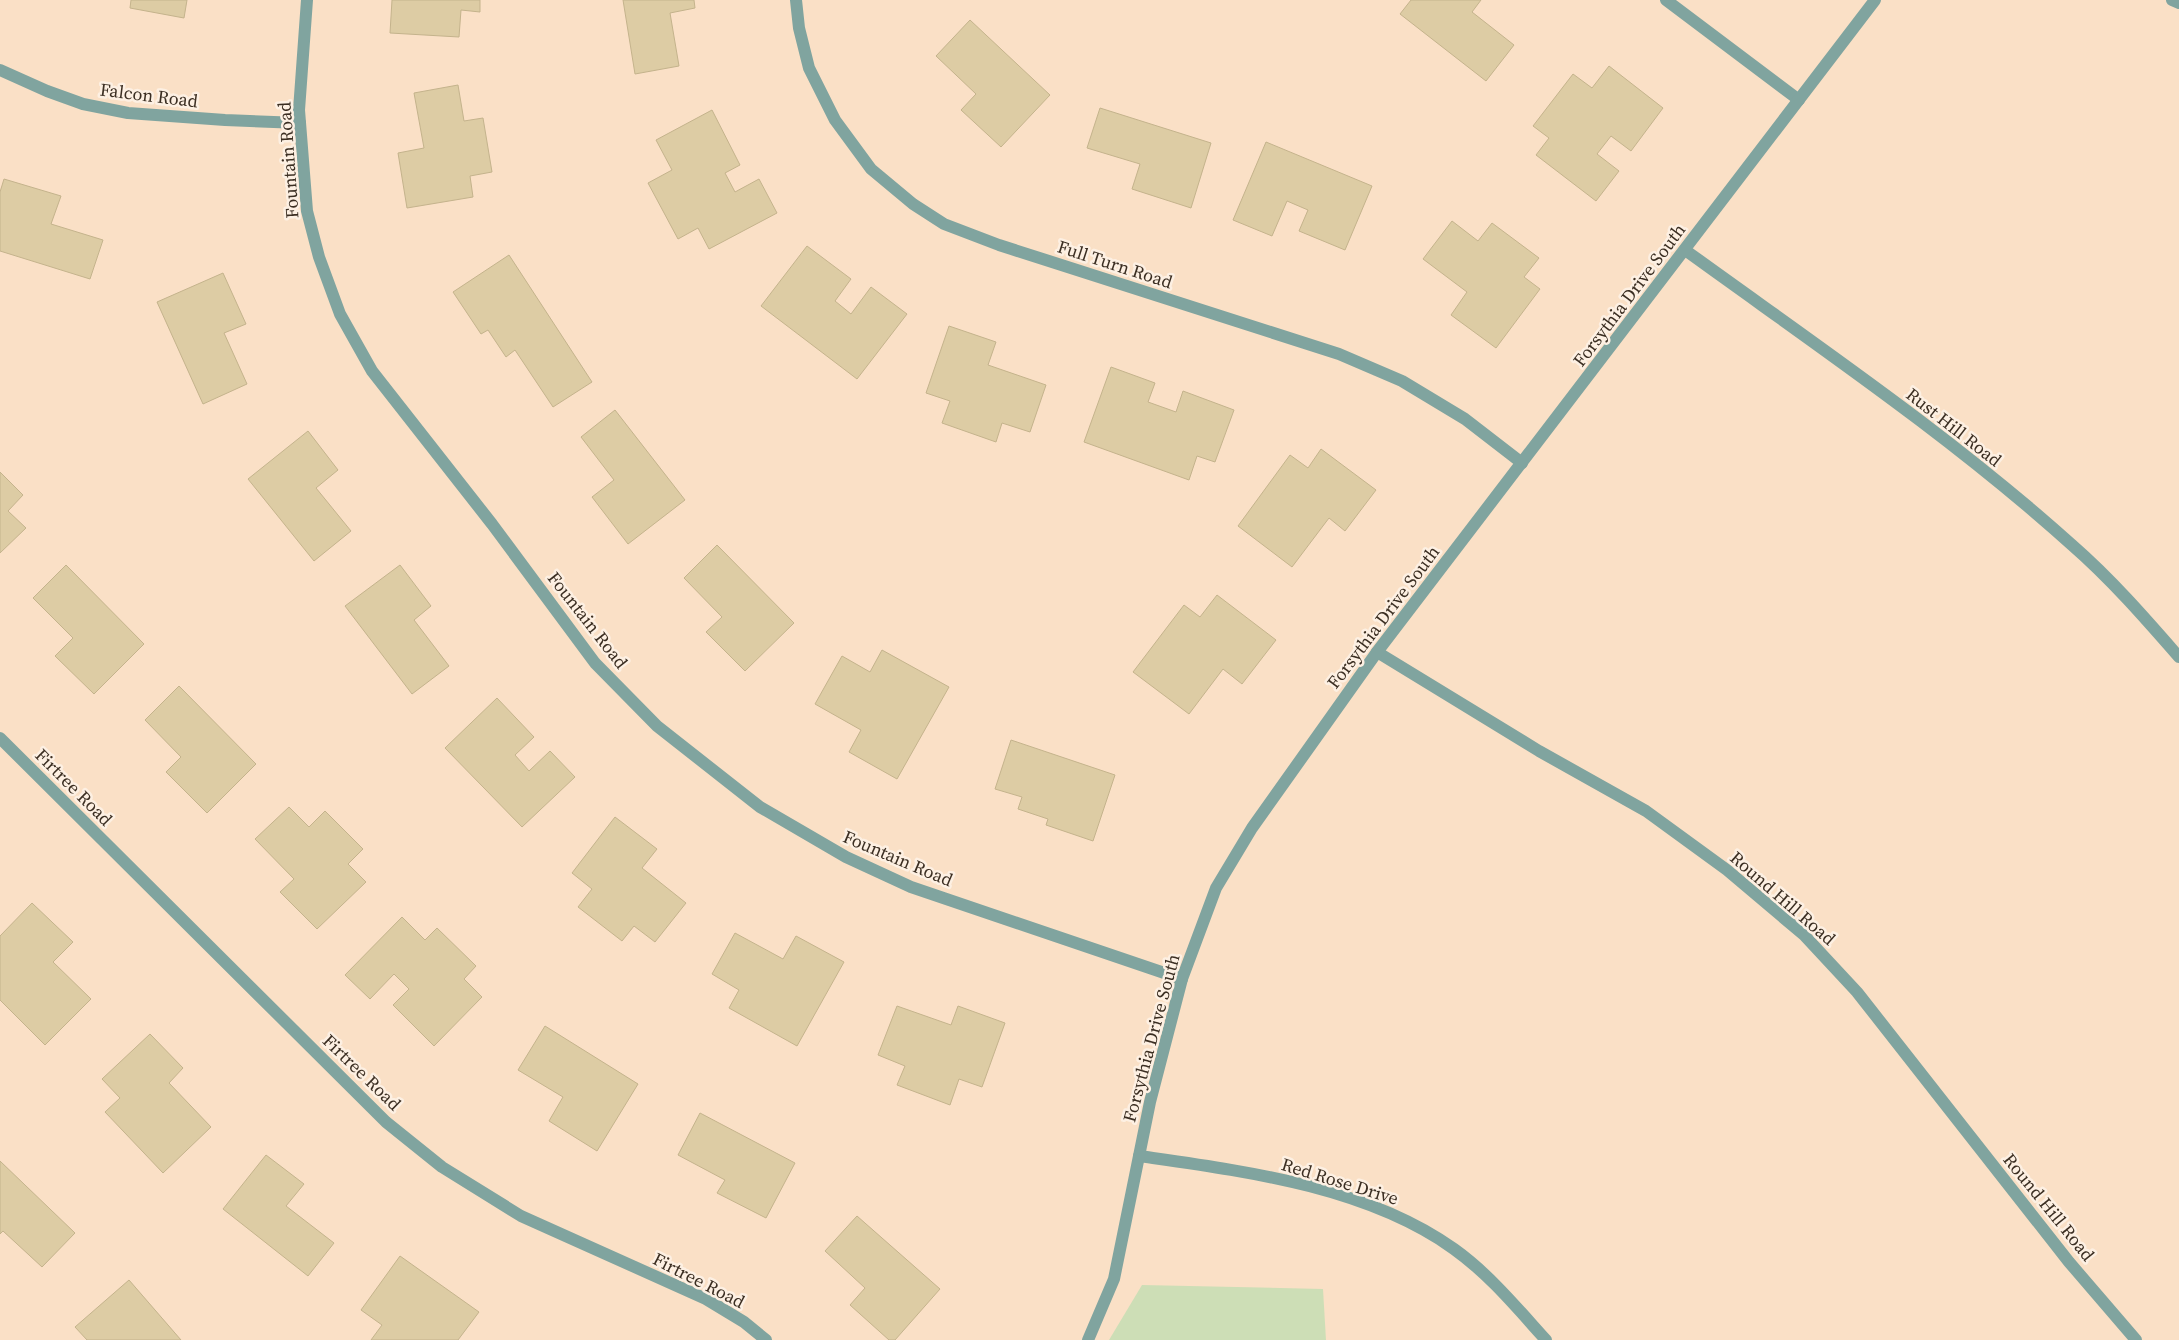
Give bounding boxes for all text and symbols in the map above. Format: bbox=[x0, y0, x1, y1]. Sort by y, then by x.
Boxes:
street label: Falcon Road bbox=[98, 77, 200, 113]
street label: Fountain Road bbox=[271, 101, 305, 219]
street label: Forsythia Drive South bbox=[1567, 218, 1691, 372]
street label: Full Turn Road bbox=[1054, 234, 1176, 294]
street label: Rust Hill Road bbox=[1901, 382, 2007, 472]
street label: Forsythia Drive South bbox=[1321, 540, 1445, 694]
street label: Fountain Road bbox=[542, 566, 634, 674]
street label: Firtree Road bbox=[30, 743, 118, 831]
street label: Fountain Road bbox=[839, 824, 957, 892]
street label: Round Hill Road bbox=[1725, 845, 1841, 951]
street label: Forsythia Drive South bbox=[1117, 951, 1186, 1125]
street label: Firtree Road bbox=[317, 1028, 407, 1116]
street label: Round Hill Road bbox=[1998, 1148, 2100, 1266]
street label: Red Rose Drive bbox=[1278, 1151, 1402, 1211]
street label: Firtree Road bbox=[649, 1246, 749, 1314]

